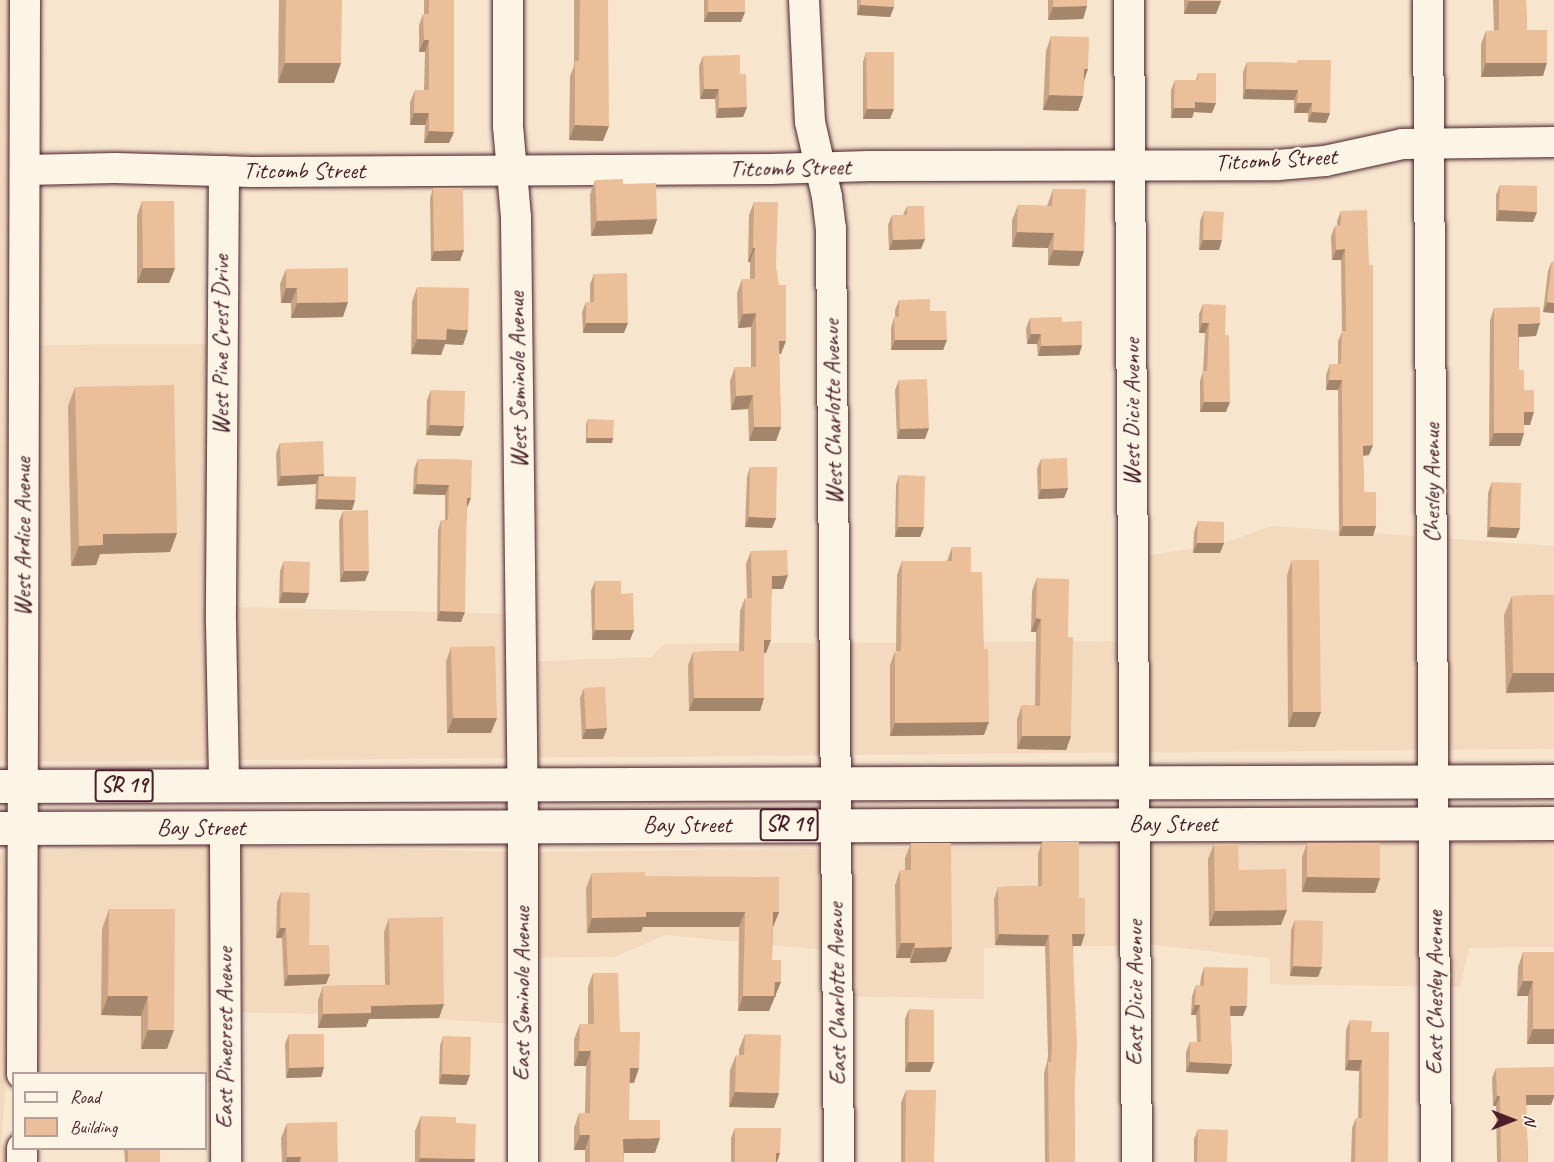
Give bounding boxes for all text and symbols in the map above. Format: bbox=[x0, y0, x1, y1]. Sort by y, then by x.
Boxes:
street label: Titcomb Street bbox=[1214, 142, 1338, 178]
street label: Titcomb Street bbox=[729, 153, 851, 183]
street label: Titcomb Street bbox=[243, 157, 365, 185]
street label: West Pine Crest Drive bbox=[207, 255, 235, 435]
street label: West Seminole Avenue bbox=[502, 292, 534, 468]
street label: West Charlotte Avenue bbox=[817, 319, 849, 505]
street label: West Dicie Avenue bbox=[1118, 338, 1146, 486]
street label: Chesley Avenue bbox=[1418, 423, 1446, 543]
street label: West Ardice Avenue bbox=[9, 457, 37, 617]
road number: SR 19 bbox=[94, 767, 154, 805]
road number: SR 19 bbox=[759, 806, 819, 844]
street label: Bay Street bbox=[1129, 810, 1217, 838]
street label: Bay Street bbox=[643, 811, 731, 839]
street label: Bay Street bbox=[157, 814, 245, 842]
street label: East Charlotte Avenue bbox=[821, 902, 853, 1086]
street label: East Seminole Avenue bbox=[508, 907, 536, 1081]
street label: East Chesley Avenue bbox=[1421, 911, 1449, 1075]
street label: East Dicie Avenue bbox=[1121, 920, 1149, 1066]
street label: East Pinecrest Avenue bbox=[211, 947, 239, 1129]
legend bbox=[12, 1072, 207, 1150]
text: Road bbox=[70, 1086, 100, 1108]
north arrow bbox=[1482, 1090, 1542, 1150]
text: N bbox=[1520, 1115, 1540, 1125]
text: Building bbox=[70, 1116, 117, 1138]

